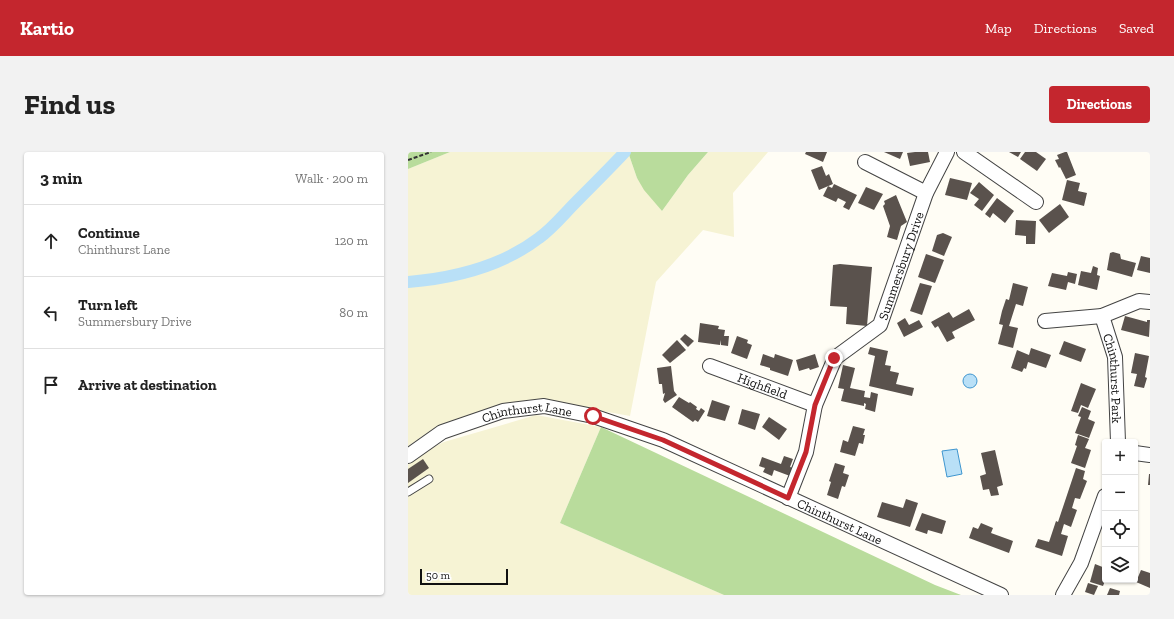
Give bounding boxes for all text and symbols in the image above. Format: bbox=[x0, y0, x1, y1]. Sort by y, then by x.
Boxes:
text: Kartio bbox=[20, 17, 74, 40]
text: Map bbox=[985, 20, 1012, 37]
text: Directions bbox=[1034, 20, 1097, 37]
text: Saved bbox=[1119, 20, 1154, 37]
button: Directions bbox=[1049, 86, 1150, 123]
text: Find us bbox=[24, 88, 115, 121]
text: 3 min bbox=[40, 168, 82, 188]
text: Walk · 200 m bbox=[295, 171, 368, 186]
street label: Summersbury Drive bbox=[875, 210, 927, 322]
text: Continue bbox=[78, 224, 140, 242]
icon: ahead bbox=[40, 230, 62, 252]
text: 120 m bbox=[335, 233, 368, 248]
text: Chinthurst Lane bbox=[78, 242, 170, 257]
text: Turn left bbox=[78, 296, 138, 314]
icon: left bbox=[40, 302, 62, 324]
text: 80 m bbox=[339, 305, 368, 320]
text: Summersbury Drive bbox=[78, 314, 192, 329]
street label: Chinthurst Park bbox=[1100, 332, 1124, 424]
route end bbox=[825, 349, 843, 367]
street label: Highfield bbox=[735, 370, 789, 402]
icon: arrive bbox=[40, 374, 62, 396]
text: Arrive at destination bbox=[78, 376, 217, 394]
street label: Chinthurst Lane bbox=[480, 399, 573, 426]
route start bbox=[584, 407, 602, 425]
map controls bbox=[1102, 439, 1138, 583]
button: + bbox=[1102, 439, 1138, 475]
button: − bbox=[1102, 475, 1138, 511]
street label: Chinthurst Lane bbox=[795, 496, 885, 548]
button: locate bbox=[1102, 511, 1138, 547]
button: layers bbox=[1102, 547, 1138, 583]
scale bar bbox=[420, 567, 508, 586]
text: 50 m bbox=[426, 569, 450, 582]

